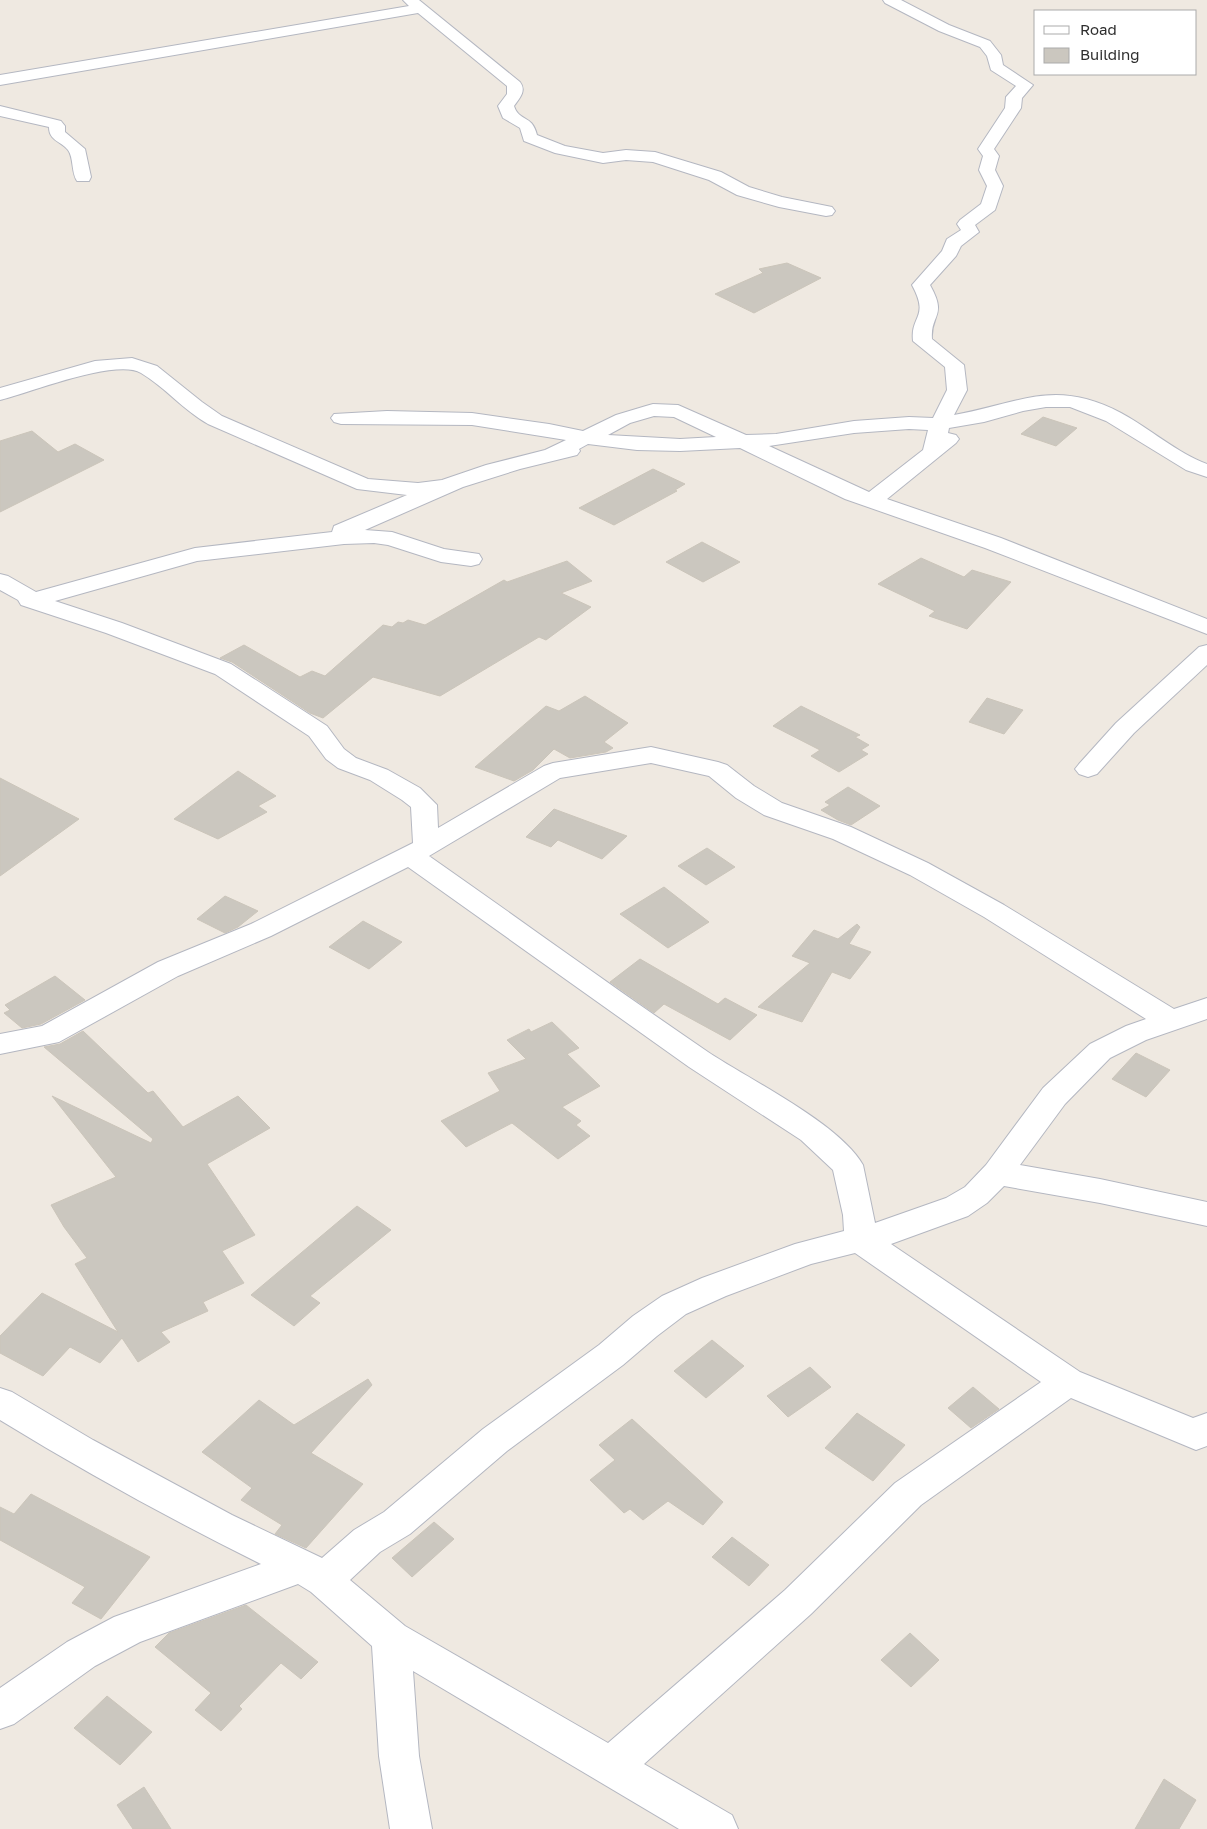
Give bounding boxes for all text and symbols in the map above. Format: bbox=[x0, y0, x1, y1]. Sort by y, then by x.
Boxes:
legend bbox=[1034, 10, 1197, 75]
text: Road bbox=[1080, 20, 1117, 38]
text: Building bbox=[1080, 45, 1140, 63]

